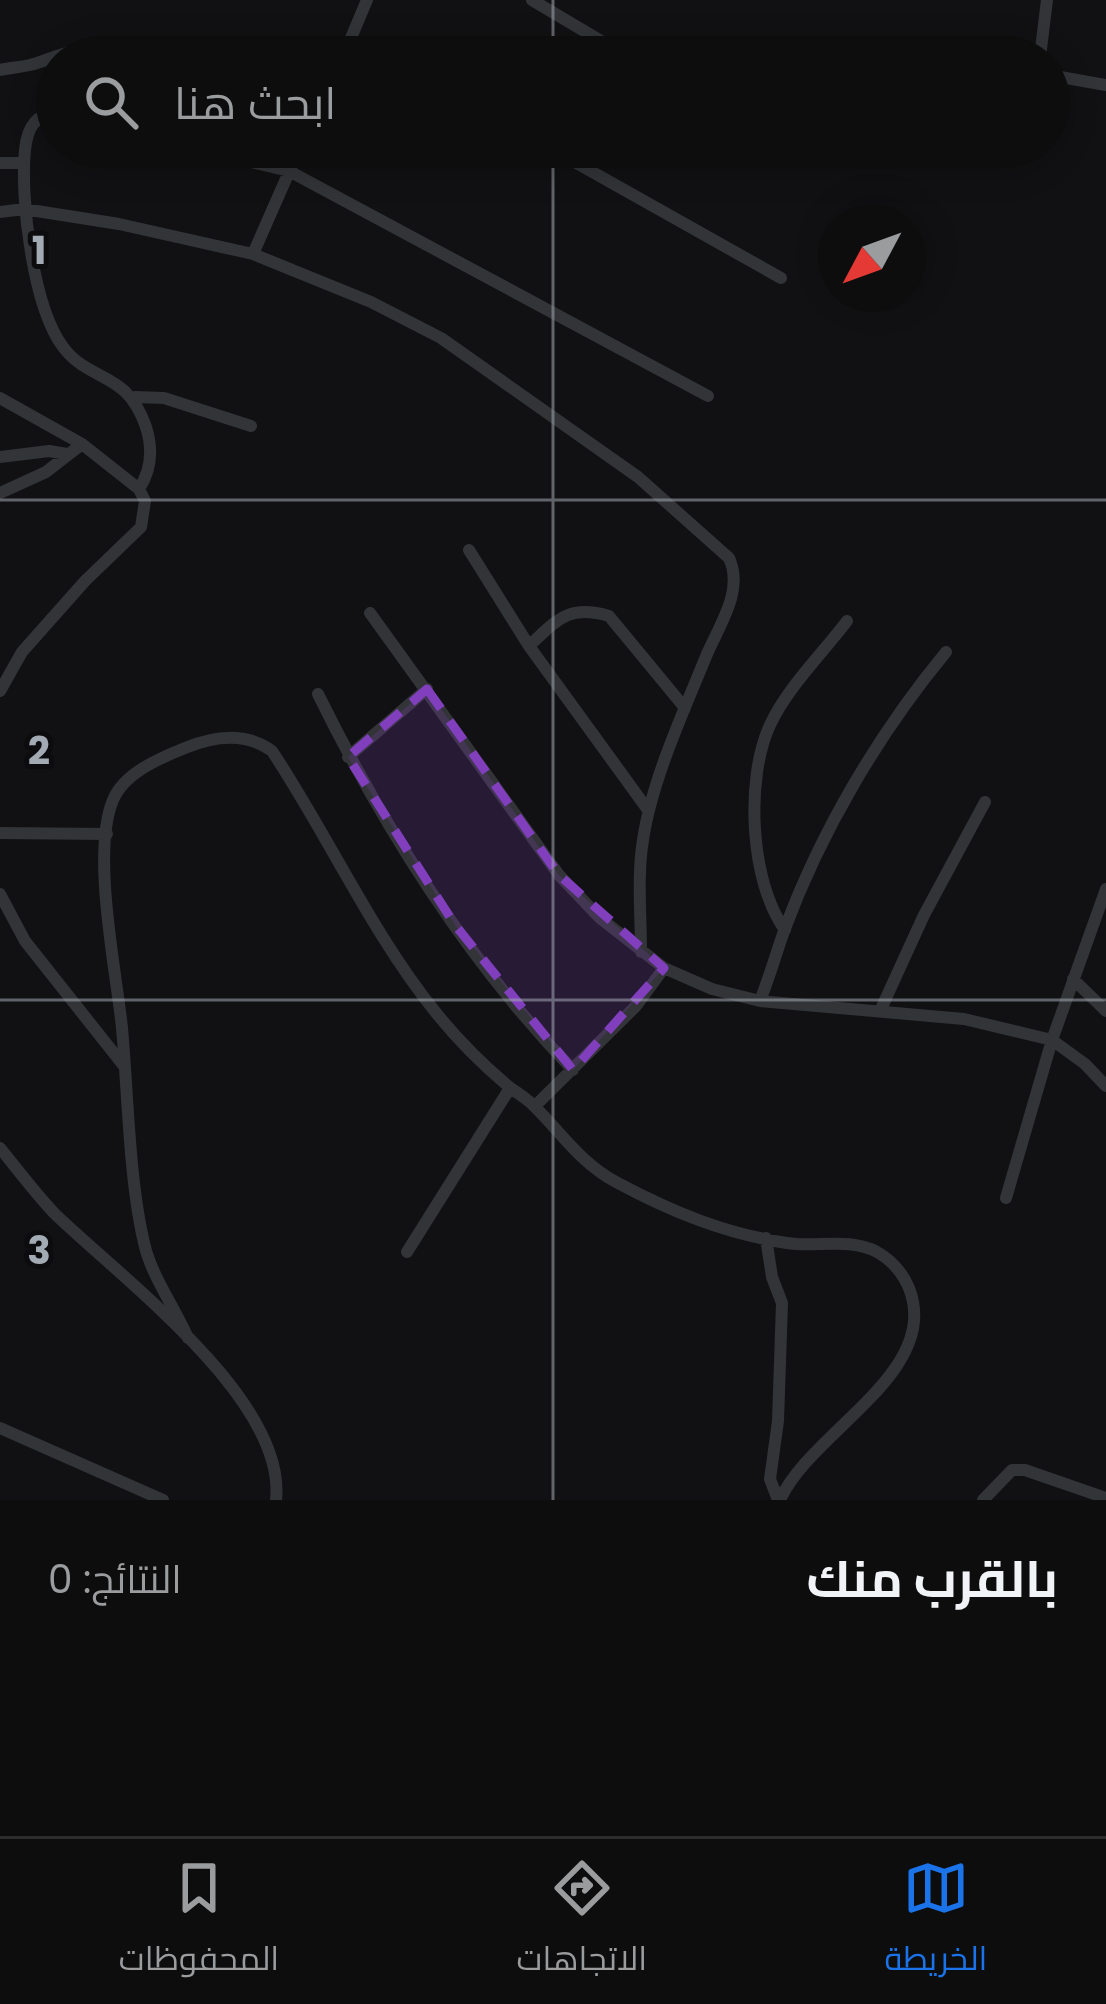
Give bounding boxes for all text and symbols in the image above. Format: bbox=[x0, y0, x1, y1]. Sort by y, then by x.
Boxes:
search box bbox=[36, 36, 1070, 168]
icon: search bbox=[78, 69, 144, 135]
text: ابحث هنا bbox=[174, 72, 336, 135]
north arrow bbox=[818, 204, 926, 312]
text: 1 bbox=[32, 223, 46, 278]
text: 2 bbox=[28, 723, 50, 778]
text: 3 bbox=[27, 1223, 51, 1278]
text: بالقرب منك bbox=[807, 1543, 1058, 1615]
text: النتائج: 0 bbox=[48, 1552, 182, 1607]
tab: المحفوظات bbox=[119, 1855, 279, 1989]
tab: الاتجاهات bbox=[517, 1855, 647, 1989]
tab: الخريطة bbox=[884, 1855, 987, 1989]

